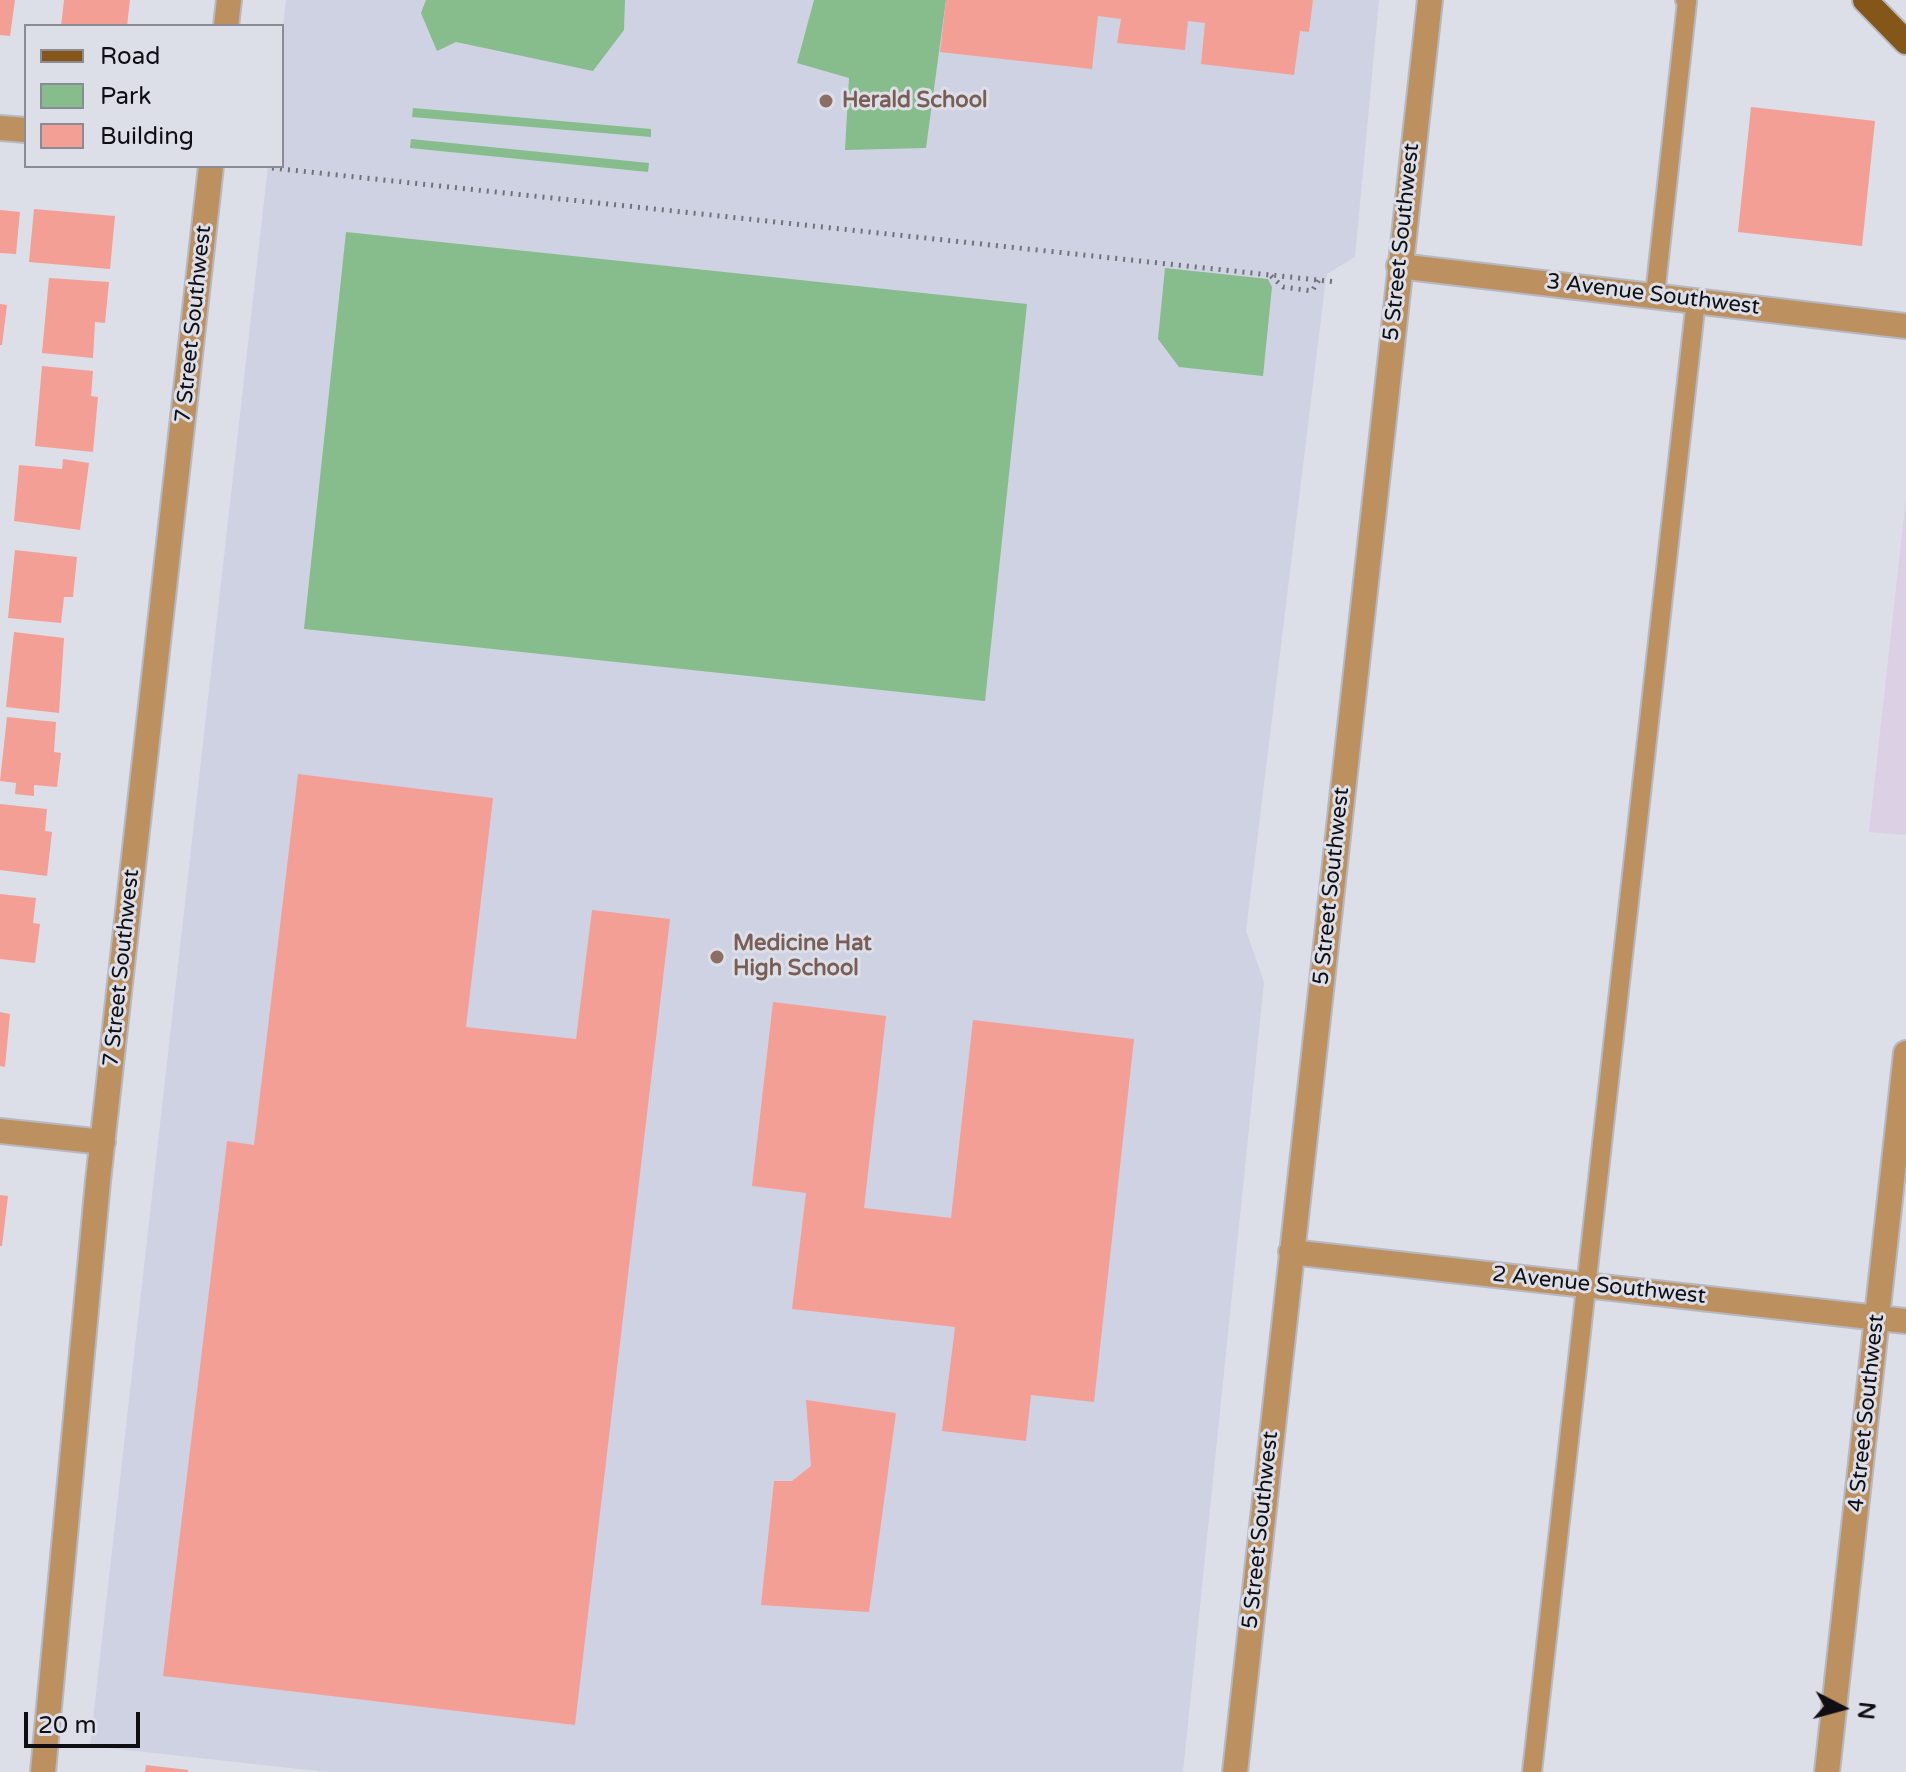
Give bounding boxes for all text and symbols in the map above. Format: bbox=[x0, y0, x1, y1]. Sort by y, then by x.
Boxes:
legend bbox=[24, 24, 284, 168]
text: Road bbox=[100, 42, 160, 71]
text: Park bbox=[100, 82, 151, 111]
place label: Herald School bbox=[842, 88, 988, 114]
marker: Herald School bbox=[817, 92, 835, 110]
text: Building bbox=[100, 122, 194, 151]
street label: 5 Street Southwest bbox=[1378, 142, 1426, 342]
street label: 7 Street Southwest bbox=[170, 224, 218, 424]
street label: 3 Avenue Southwest bbox=[1545, 269, 1761, 321]
street label: 5 Street Southwest bbox=[1308, 786, 1356, 986]
street label: 7 Street Southwest bbox=[98, 868, 146, 1068]
place label: Medicine Hat High School bbox=[733, 931, 872, 982]
marker: Medicine Hat High School bbox=[708, 948, 726, 966]
street label: 2 Avenue Southwest bbox=[1491, 1262, 1707, 1310]
street label: 4 Street Southwest bbox=[1843, 1313, 1891, 1513]
street label: 5 Street Southwest bbox=[1237, 1430, 1285, 1630]
north arrow bbox=[1802, 1668, 1882, 1748]
scale bar bbox=[28, 1696, 144, 1746]
text: N bbox=[1852, 1700, 1880, 1721]
text: 20 m bbox=[38, 1711, 96, 1740]

